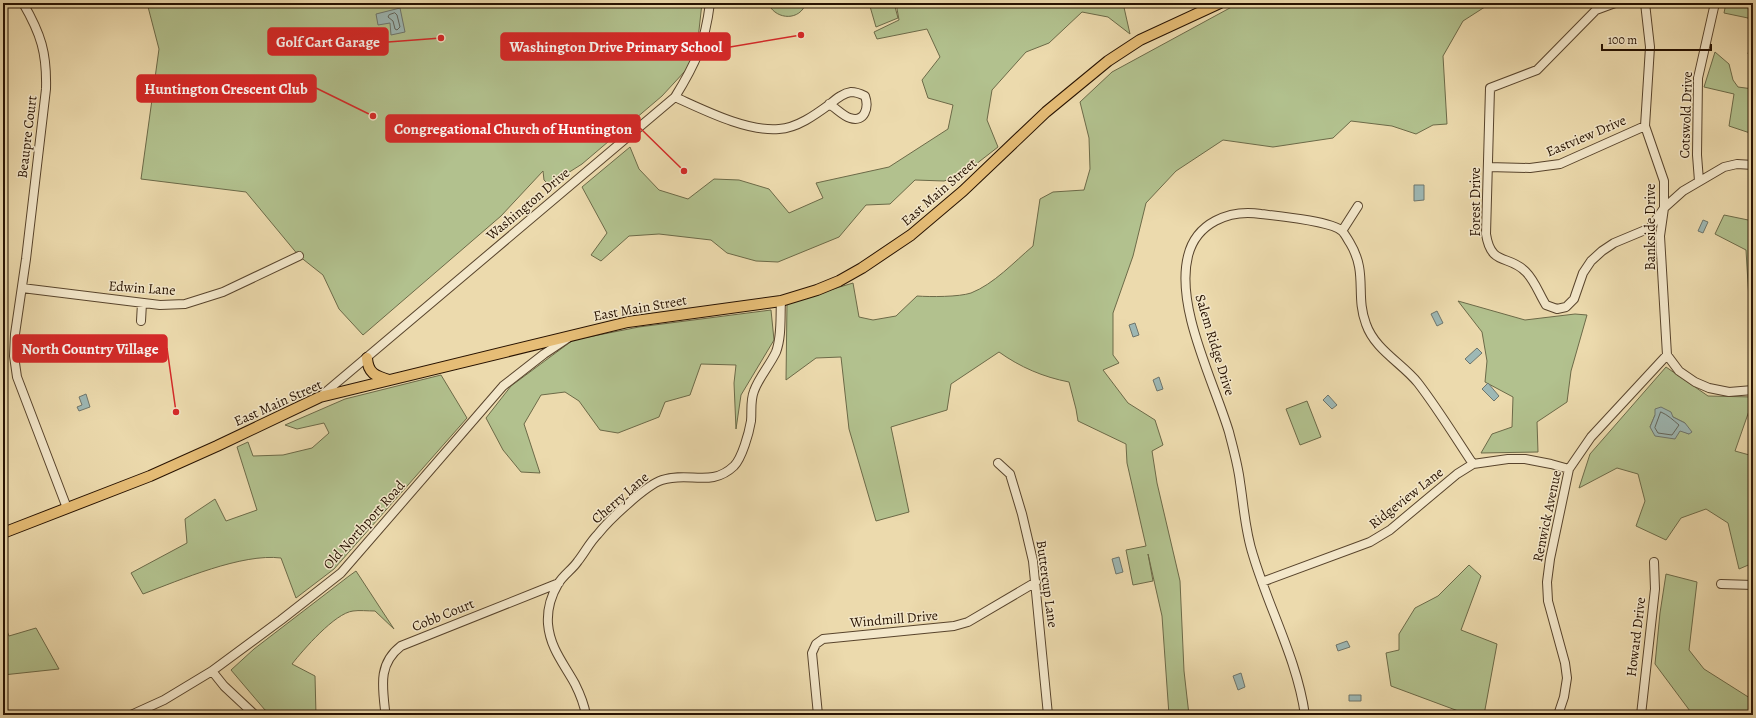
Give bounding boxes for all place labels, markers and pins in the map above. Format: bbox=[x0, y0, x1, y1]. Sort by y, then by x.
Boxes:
callout: Golf Cart Garage bbox=[268, 28, 388, 55]
callout: Washington Drive Primary School bbox=[501, 33, 730, 60]
callout: Huntington Crescent Club bbox=[137, 75, 316, 102]
callout: Congregational Church of Huntington bbox=[386, 115, 640, 142]
callout: North Country Village bbox=[13, 335, 167, 362]

